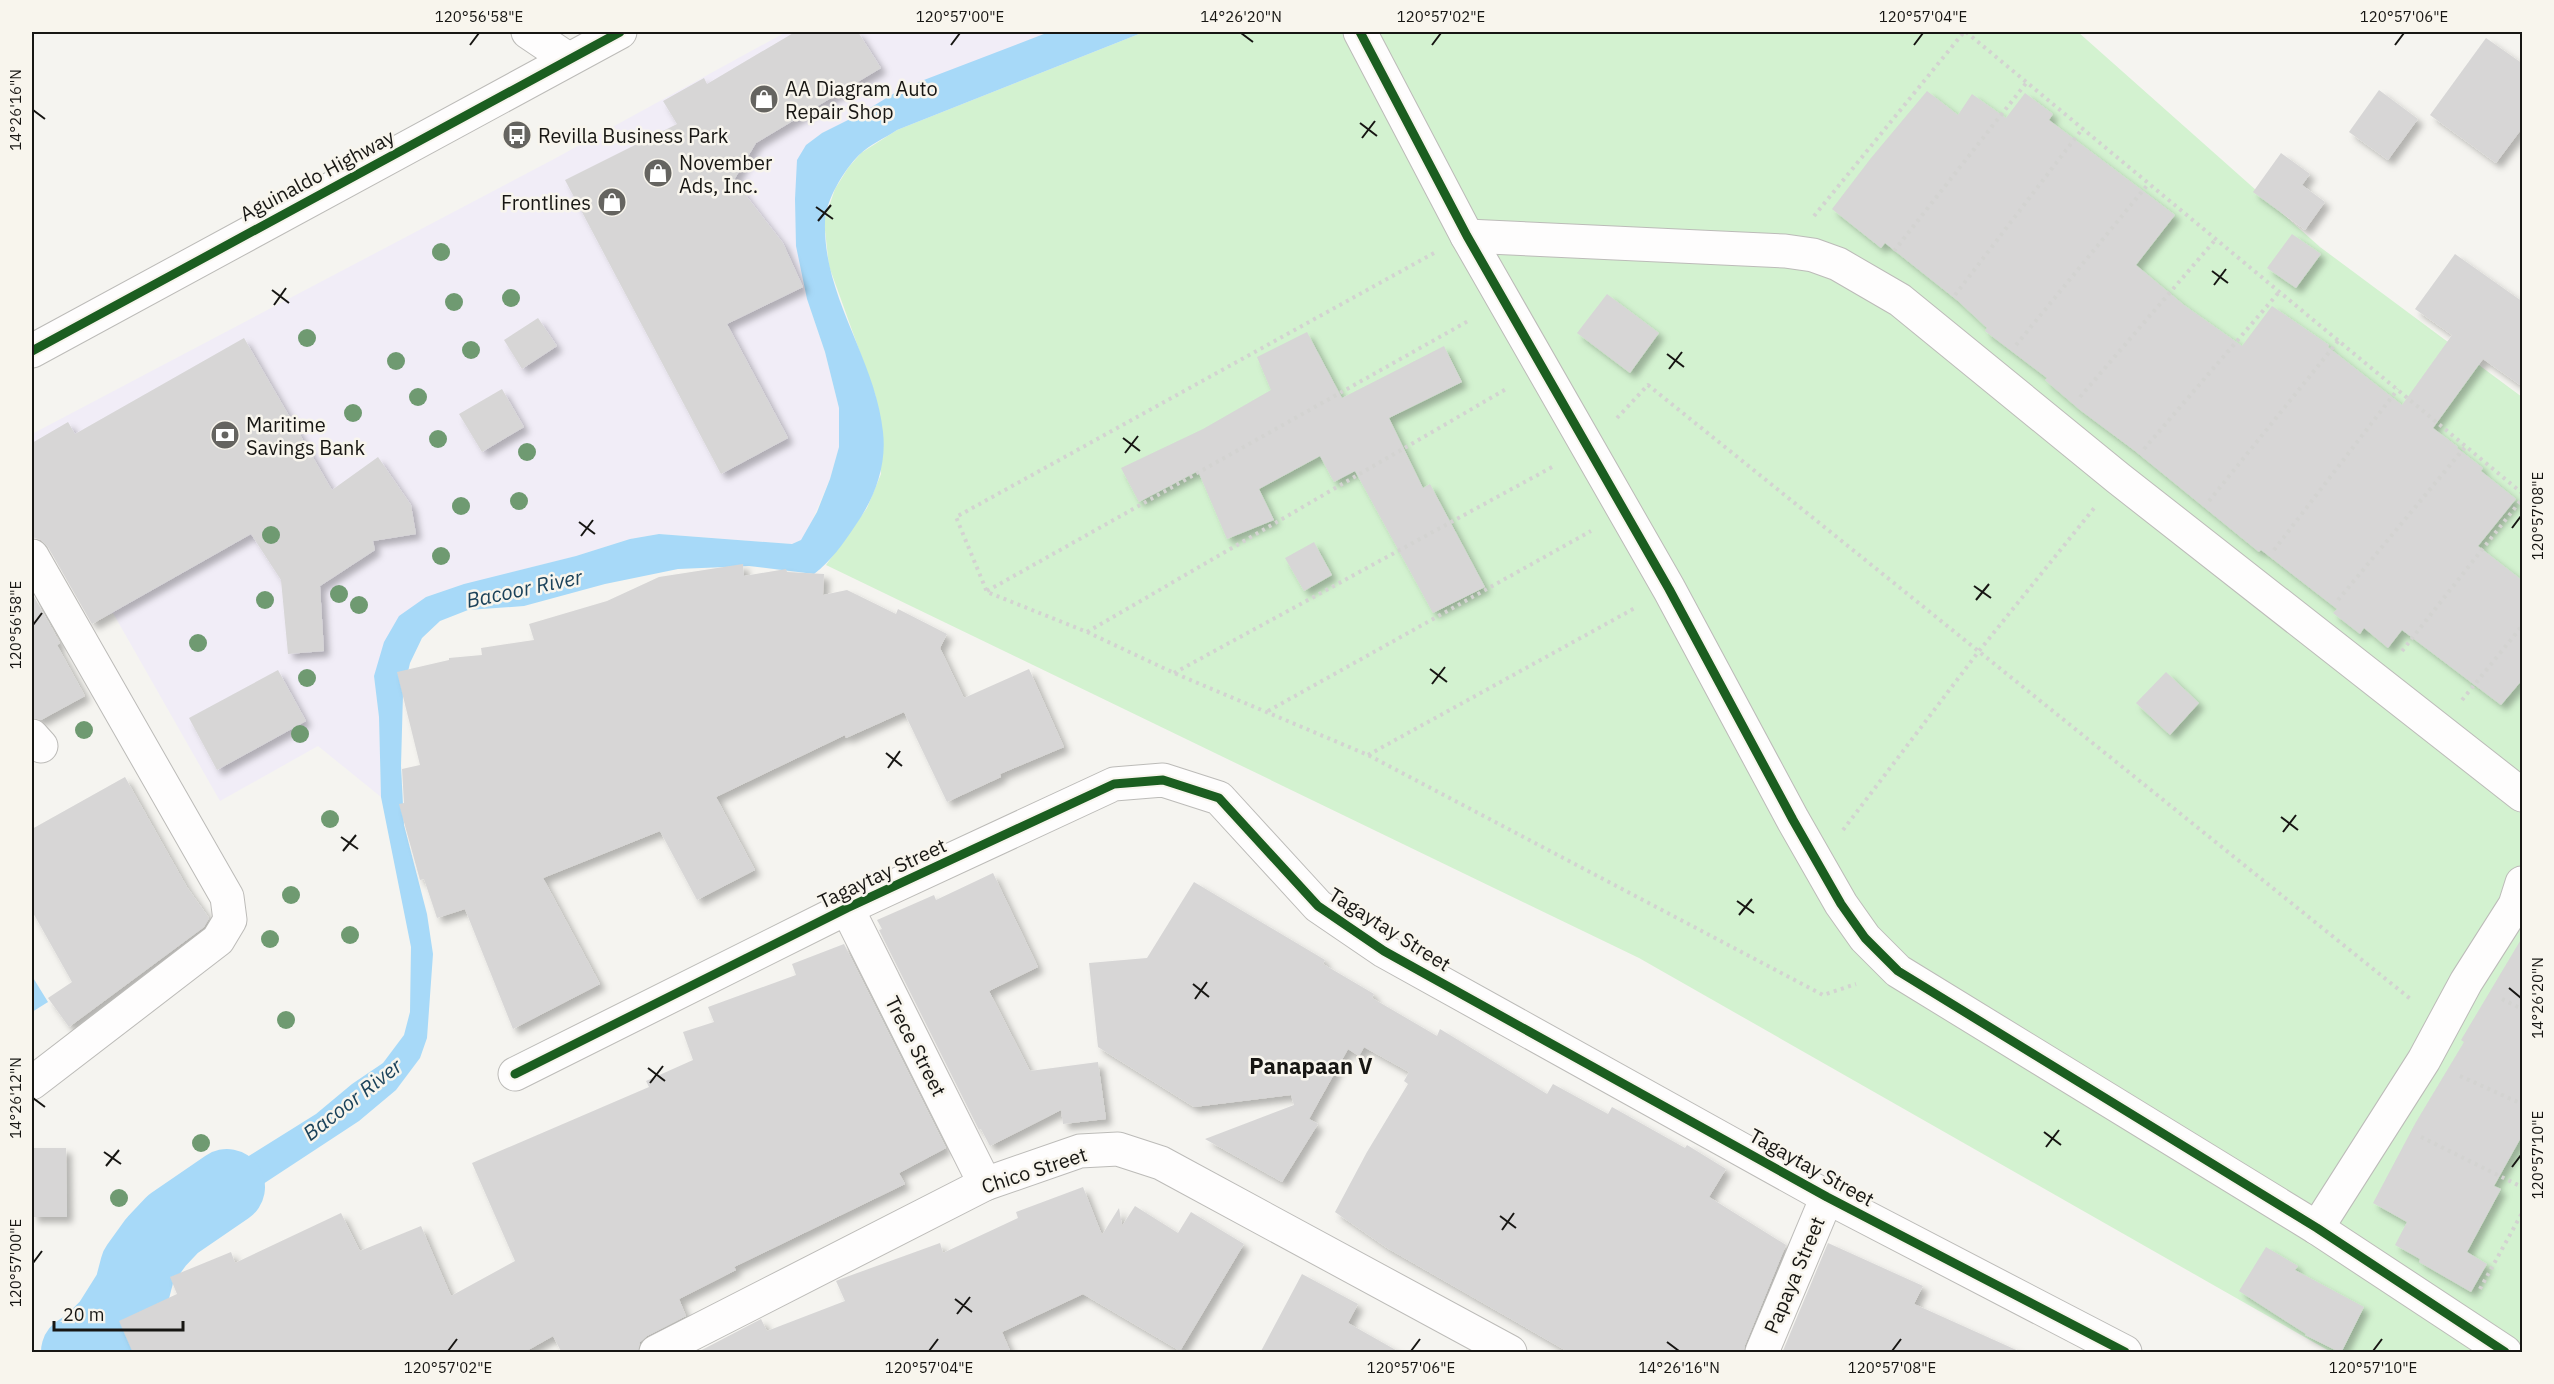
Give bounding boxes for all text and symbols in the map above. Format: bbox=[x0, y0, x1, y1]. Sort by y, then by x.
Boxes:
text: 120°56'58"E bbox=[435, 7, 523, 26]
text: 120°57'00"E bbox=[916, 7, 1004, 26]
text: 14°26'20"N bbox=[1200, 7, 1282, 26]
text: 120°57'02"E bbox=[1397, 7, 1485, 26]
text: 120°57'04"E bbox=[1879, 7, 1967, 26]
text: 120°57'06"E bbox=[2360, 7, 2448, 26]
text: 14°26'16"N bbox=[6, 69, 25, 151]
place label: AA Diagram Auto Repair Shop bbox=[785, 75, 938, 125]
shop icon: AA Diagram Auto Repair Shop bbox=[748, 83, 780, 115]
bus stop icon: Revilla Business Park bbox=[501, 119, 533, 151]
place label: Revilla Business Park bbox=[538, 122, 729, 149]
street label: Aguinaldo Highway bbox=[235, 123, 399, 227]
place label: November Ads, Inc. bbox=[679, 149, 772, 199]
shop icon: November Ads, Inc. bbox=[642, 157, 674, 189]
shop icon: Frontlines bbox=[596, 186, 628, 218]
place label: Frontlines bbox=[501, 189, 591, 216]
place label: Maritime Savings Bank bbox=[246, 411, 365, 461]
bank icon: Maritime Savings Bank bbox=[209, 419, 241, 451]
text: 120°57'08"E bbox=[2528, 472, 2547, 560]
water label: Bacoor River bbox=[463, 562, 586, 614]
text: 120°56'58"E bbox=[6, 581, 25, 669]
street label: Tagaytay Street bbox=[813, 831, 951, 915]
street label: Tagaytay Street bbox=[1324, 881, 1456, 977]
text: 14°26'20"N bbox=[2528, 957, 2547, 1039]
street label: Trece Street bbox=[879, 991, 953, 1101]
water label: Bacoor River bbox=[297, 1051, 408, 1146]
district label: Panapaan V bbox=[1249, 1051, 1373, 1080]
text: 14°26'12"N bbox=[6, 1057, 25, 1139]
text: 120°57'10"E bbox=[2528, 1111, 2547, 1199]
street label: Tagaytay Street bbox=[1745, 1122, 1879, 1212]
street label: Chico Street bbox=[978, 1140, 1090, 1200]
street label: Papaya Street bbox=[1757, 1212, 1831, 1338]
text: 120°57'00"E bbox=[6, 1219, 25, 1307]
scale bar bbox=[54, 1294, 183, 1332]
text: 20 m bbox=[63, 1303, 105, 1326]
text: 120°57'02"E bbox=[404, 1358, 492, 1377]
text: 120°57'04"E bbox=[885, 1358, 973, 1377]
text: 120°57'06"E bbox=[1367, 1358, 1455, 1377]
text: 14°26'16"N bbox=[1638, 1358, 1720, 1377]
text: 120°57'08"E bbox=[1848, 1358, 1936, 1377]
text: 120°57'10"E bbox=[2329, 1358, 2417, 1377]

